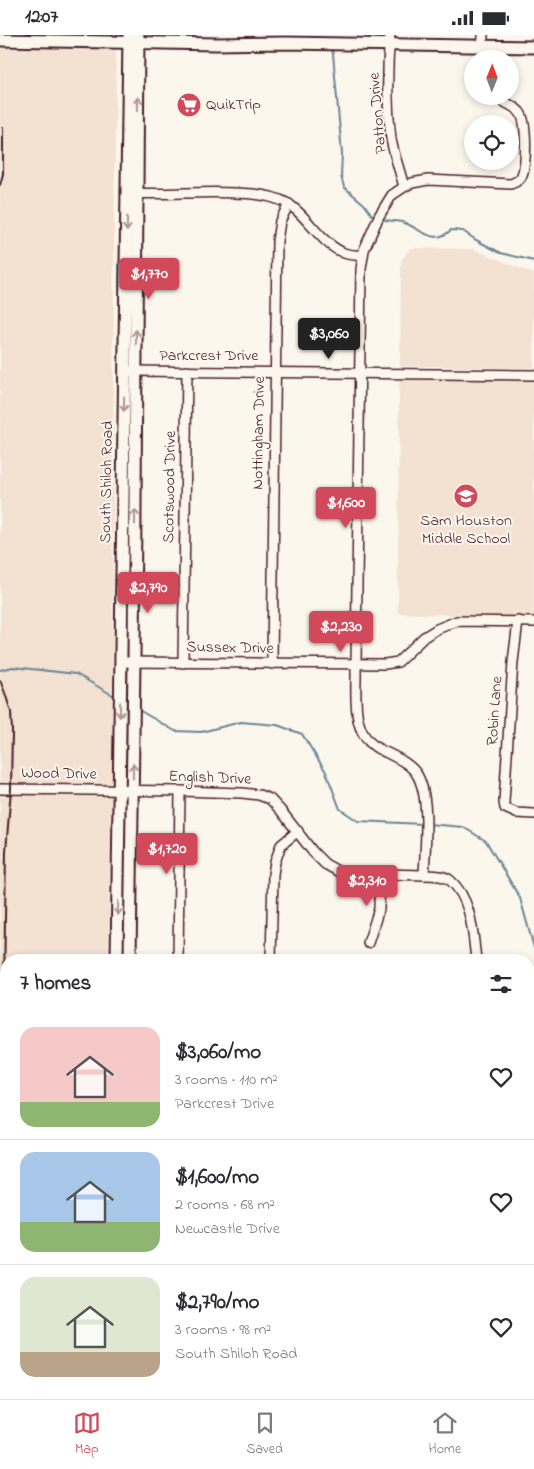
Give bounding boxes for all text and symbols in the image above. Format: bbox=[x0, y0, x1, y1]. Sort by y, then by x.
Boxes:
text: 12:07 bbox=[25, 4, 58, 31]
north arrow bbox=[464, 50, 519, 105]
map controls bbox=[464, 50, 519, 170]
street label: Patton Drive bbox=[362, 71, 393, 155]
supermarket icon: QuikTrip bbox=[176, 92, 202, 118]
place label: QuikTrip bbox=[206, 93, 261, 117]
one-way arrow bbox=[133, 97, 142, 113]
button: locate bbox=[464, 115, 519, 170]
one-way arrow bbox=[122, 215, 132, 231]
pin: $1,770 bbox=[108, 257, 190, 300]
text: $1,770 bbox=[130, 262, 168, 286]
pin: $3,060 bbox=[288, 317, 370, 360]
text: $3,060 bbox=[309, 322, 349, 346]
one-way arrow bbox=[131, 329, 141, 346]
street label: Parkcrest Drive bbox=[159, 344, 259, 368]
street label: Nottingham Drive bbox=[246, 375, 272, 490]
one-way arrow bbox=[119, 395, 129, 411]
street label: South Shiloh Road bbox=[94, 421, 120, 543]
street label: Scotswood Drive bbox=[157, 430, 183, 543]
school or university icon: Sam Houston Middle School bbox=[453, 483, 479, 509]
pin: $1,600 bbox=[305, 487, 387, 529]
text: $1,600 bbox=[327, 491, 365, 515]
one-way arrow bbox=[130, 509, 140, 526]
place label: Sam Houston Middle School bbox=[420, 509, 512, 551]
pin: $2,790 bbox=[107, 571, 189, 614]
text: $2,790 bbox=[129, 576, 167, 600]
pin: $2,230 bbox=[300, 611, 382, 653]
text: $2,230 bbox=[320, 615, 362, 639]
street label: Sussex Drive bbox=[186, 635, 275, 661]
street label: Robin Lane bbox=[481, 675, 509, 747]
one-way arrow bbox=[115, 702, 125, 718]
street label: Wood Drive bbox=[21, 761, 98, 787]
one-way arrow bbox=[128, 764, 138, 780]
street label: English Drive bbox=[168, 765, 253, 791]
pin: $1,720 bbox=[126, 833, 208, 875]
text: $1,720 bbox=[148, 837, 186, 861]
pin: $2,310 bbox=[326, 865, 408, 907]
text: $2,310 bbox=[348, 869, 387, 893]
one-way arrow bbox=[113, 900, 123, 916]
text: 7 homes bbox=[20, 969, 91, 999]
icon: filters bbox=[487, 970, 515, 998]
text: $3,060/mo bbox=[175, 1038, 261, 1068]
icon: home bbox=[60, 1047, 120, 1107]
icon: heart bbox=[487, 1063, 515, 1091]
text: 3 rooms · 110 m² bbox=[175, 1068, 277, 1092]
text: Parkcrest Drive bbox=[175, 1092, 274, 1116]
text: $1,600/mo bbox=[175, 1163, 259, 1193]
icon: home bbox=[60, 1172, 120, 1232]
icon: heart bbox=[487, 1188, 515, 1216]
text: 2 rooms · 68 m² bbox=[175, 1193, 275, 1217]
text: Newcastle Drive bbox=[175, 1217, 280, 1241]
text: $2,790/mo bbox=[175, 1288, 260, 1318]
icon: home bbox=[60, 1297, 120, 1357]
icon: heart bbox=[487, 1313, 515, 1341]
text: 3 rooms · 98 m² bbox=[175, 1318, 271, 1342]
text: South Shiloh Road bbox=[175, 1342, 297, 1366]
tab: Map bbox=[73, 1409, 101, 1460]
tab: Saved bbox=[246, 1409, 283, 1460]
tab: Home bbox=[429, 1409, 461, 1460]

